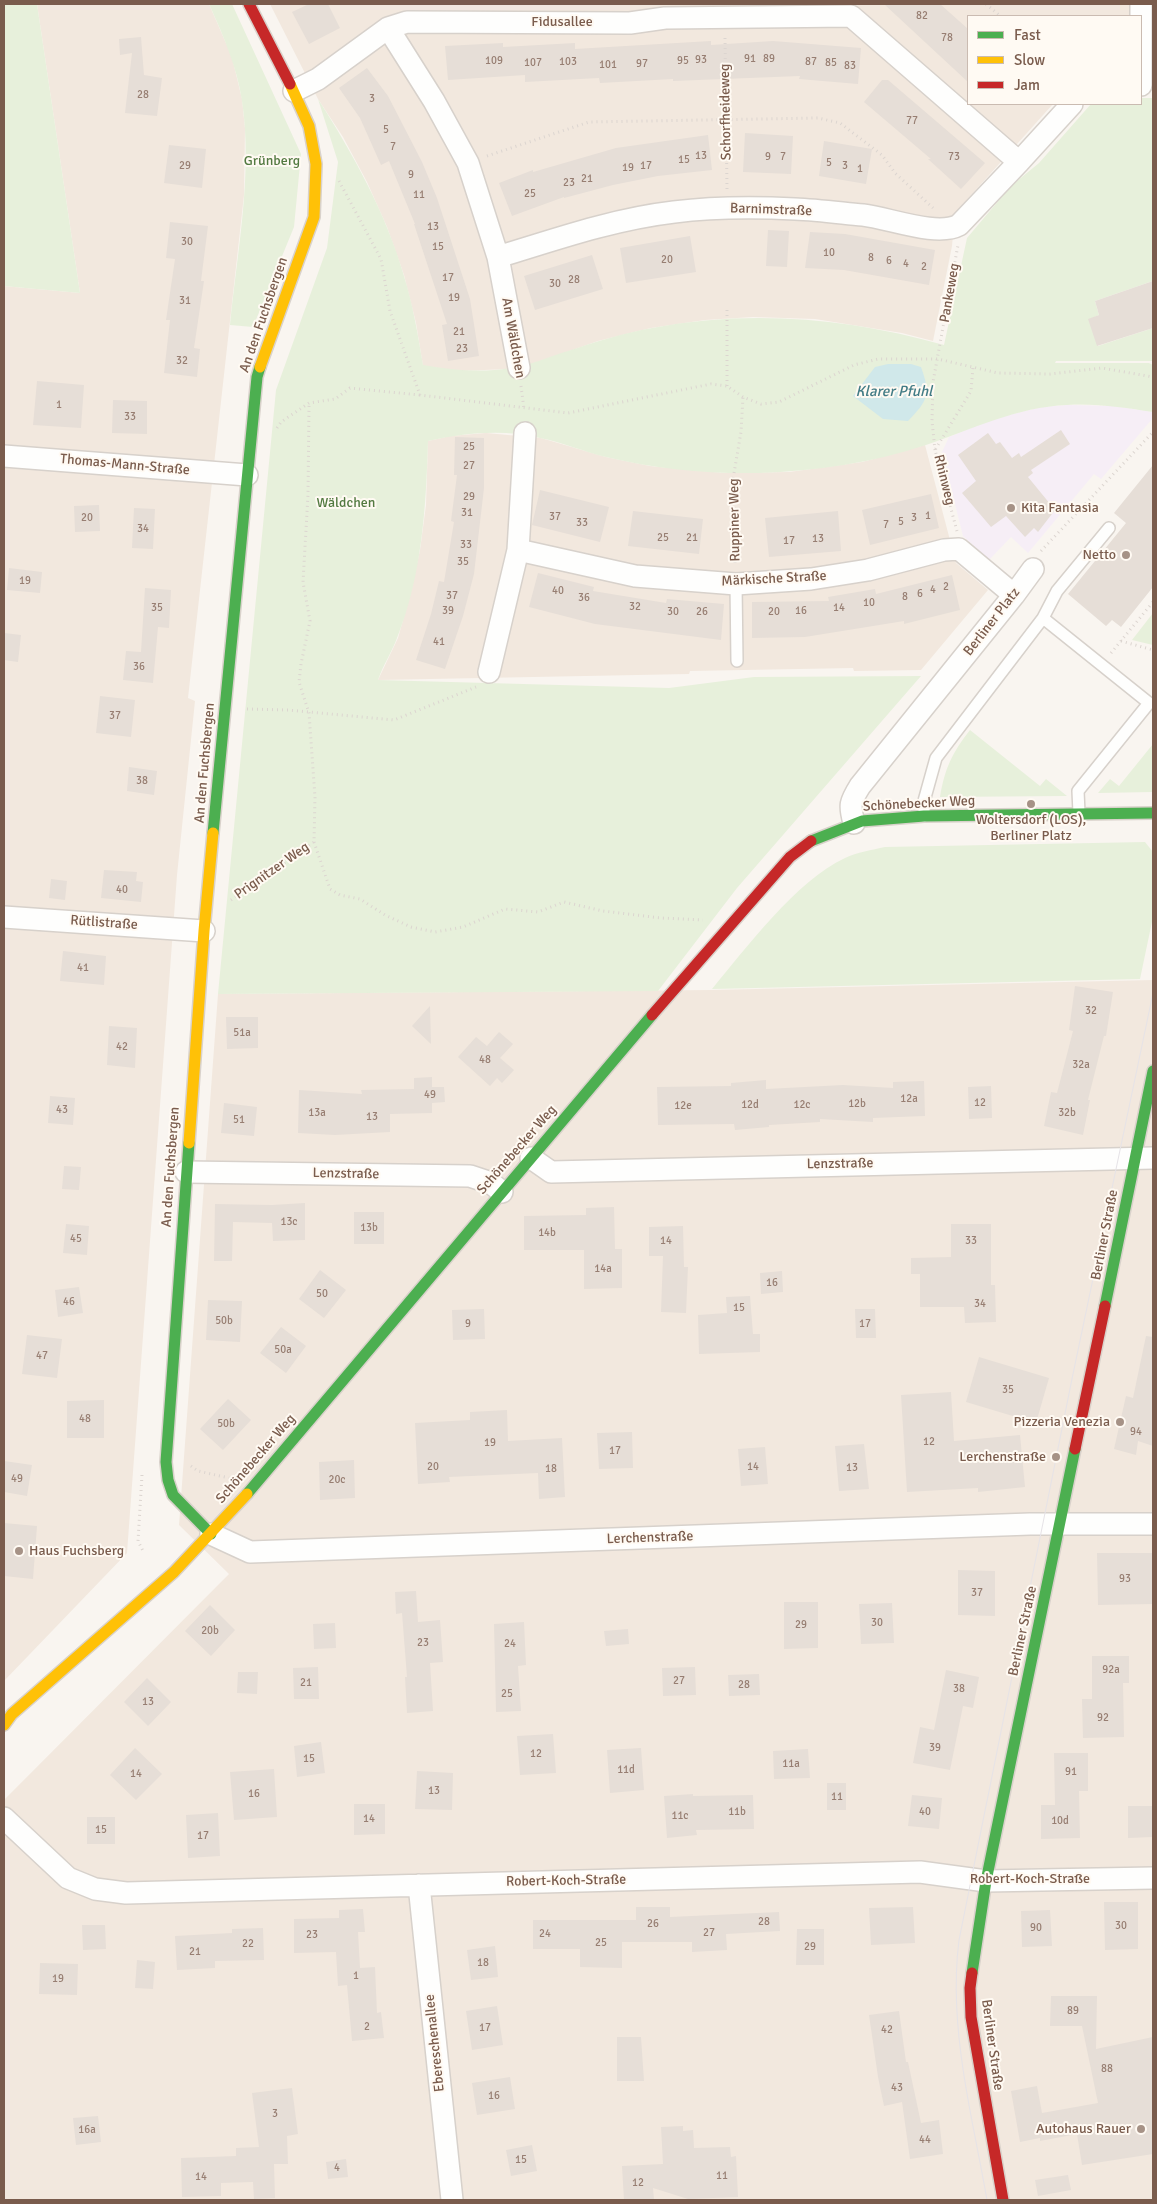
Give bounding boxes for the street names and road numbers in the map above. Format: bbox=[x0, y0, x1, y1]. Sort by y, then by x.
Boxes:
street label: Fidusallee bbox=[531, 14, 593, 30]
street label: Schorfheideweg bbox=[717, 64, 735, 160]
street label: Barnimstraße bbox=[730, 200, 812, 220]
street label: An den Fuchsbergen bbox=[236, 255, 292, 375]
street label: Pankeweg bbox=[936, 262, 964, 324]
street label: Am Wäldchen bbox=[498, 296, 528, 380]
street label: Thomas-Mann-Straße bbox=[59, 451, 191, 479]
street label: Rhinweg bbox=[930, 453, 958, 507]
street label: Ruppiner Weg bbox=[726, 478, 744, 562]
street label: Märkische Straße bbox=[721, 568, 827, 590]
street label: Berliner Platz bbox=[960, 585, 1024, 659]
street label: An den Fuchsbergen bbox=[191, 702, 219, 824]
street label: Schönebecker Weg bbox=[862, 793, 976, 815]
street label: Prignitzer Weg bbox=[231, 839, 313, 903]
street label: Rütlistraße bbox=[70, 912, 138, 934]
street label: Schönebecker Weg bbox=[474, 1102, 560, 1198]
street label: An den Fuchsbergen bbox=[158, 1106, 184, 1228]
street label: Lenzstraße bbox=[806, 1155, 874, 1173]
street label: Lenzstraße bbox=[312, 1165, 380, 1183]
street label: Berliner Straße bbox=[1088, 1188, 1122, 1282]
street label: Schönebecker Weg bbox=[213, 1411, 299, 1507]
street label: Lerchenstraße bbox=[606, 1528, 694, 1548]
street label: Berliner Straße bbox=[1005, 1584, 1041, 1678]
street label: Robert-Koch-Straße bbox=[970, 1871, 1090, 1887]
street label: Robert-Koch-Straße bbox=[506, 1872, 626, 1890]
street label: Ebereschenallee bbox=[422, 1993, 448, 2093]
street label: Berliner Straße bbox=[977, 1998, 1007, 2092]

